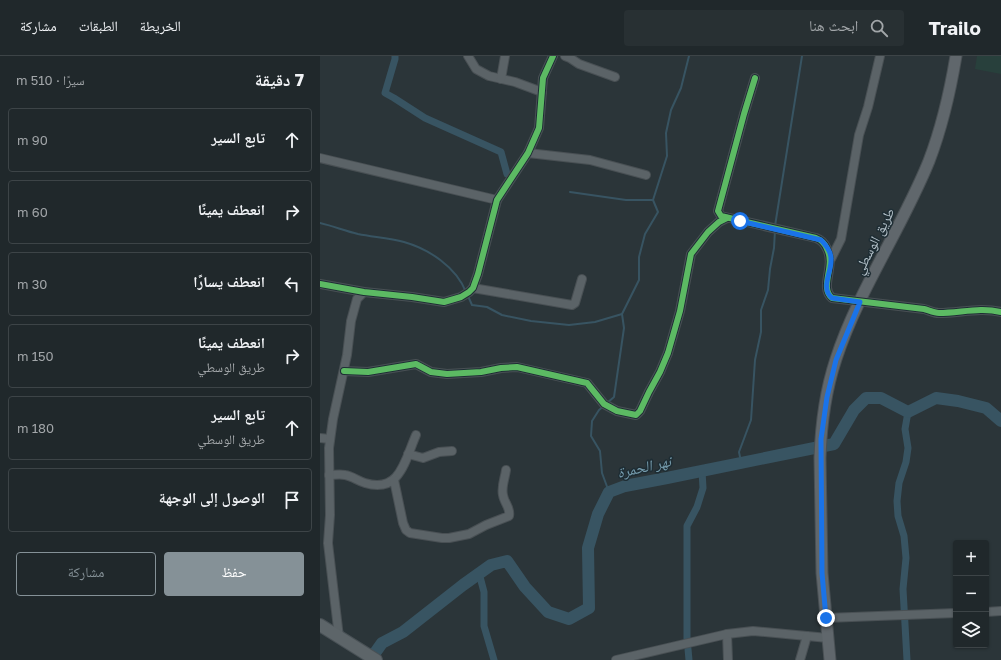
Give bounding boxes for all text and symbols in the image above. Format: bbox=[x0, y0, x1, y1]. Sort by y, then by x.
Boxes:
search box bbox=[624, 10, 904, 46]
text: ابحث هنا bbox=[809, 16, 858, 34]
text: Trailo bbox=[928, 16, 981, 39]
text: مشاركة bbox=[20, 17, 57, 34]
text: الطبقات bbox=[79, 17, 118, 34]
text: الخريطة bbox=[140, 17, 181, 34]
icon: search bbox=[868, 17, 890, 39]
text: 7 دقيقة bbox=[255, 69, 304, 90]
text: سيرًا · 510 m bbox=[16, 72, 85, 88]
text: تابع السير bbox=[211, 128, 265, 146]
icon: ahead bbox=[281, 129, 303, 151]
text: 90 m bbox=[17, 132, 48, 148]
text: انعطف يمينًا bbox=[198, 200, 265, 218]
icon: right bbox=[281, 201, 303, 223]
text: 60 m bbox=[17, 204, 48, 220]
street label: طريق الوسطي bbox=[849, 205, 901, 279]
route start bbox=[731, 212, 749, 230]
text: انعطف يسارًا bbox=[193, 272, 265, 290]
icon: left bbox=[281, 273, 303, 295]
text: 30 m bbox=[17, 276, 47, 292]
text: انعطف يمينًا bbox=[198, 333, 265, 351]
icon: right bbox=[281, 345, 303, 367]
text: 150 m bbox=[17, 348, 54, 364]
text: طريق الوسطي bbox=[198, 359, 265, 375]
text: تابع السير bbox=[211, 405, 265, 423]
icon: ahead bbox=[281, 417, 303, 439]
text: 180 m bbox=[17, 420, 54, 436]
text: طريق الوسطي bbox=[198, 431, 265, 447]
water label: نهر الحمرة bbox=[615, 450, 675, 482]
text: الوصول إلى الوجهة bbox=[159, 488, 265, 506]
icon: arrive bbox=[281, 489, 303, 511]
map controls bbox=[953, 540, 989, 648]
button: + bbox=[953, 540, 989, 576]
button: مشاركة bbox=[16, 552, 156, 596]
button: حفظ bbox=[164, 552, 304, 596]
button: − bbox=[953, 576, 989, 612]
route end bbox=[817, 609, 835, 627]
button: layers bbox=[953, 612, 989, 648]

